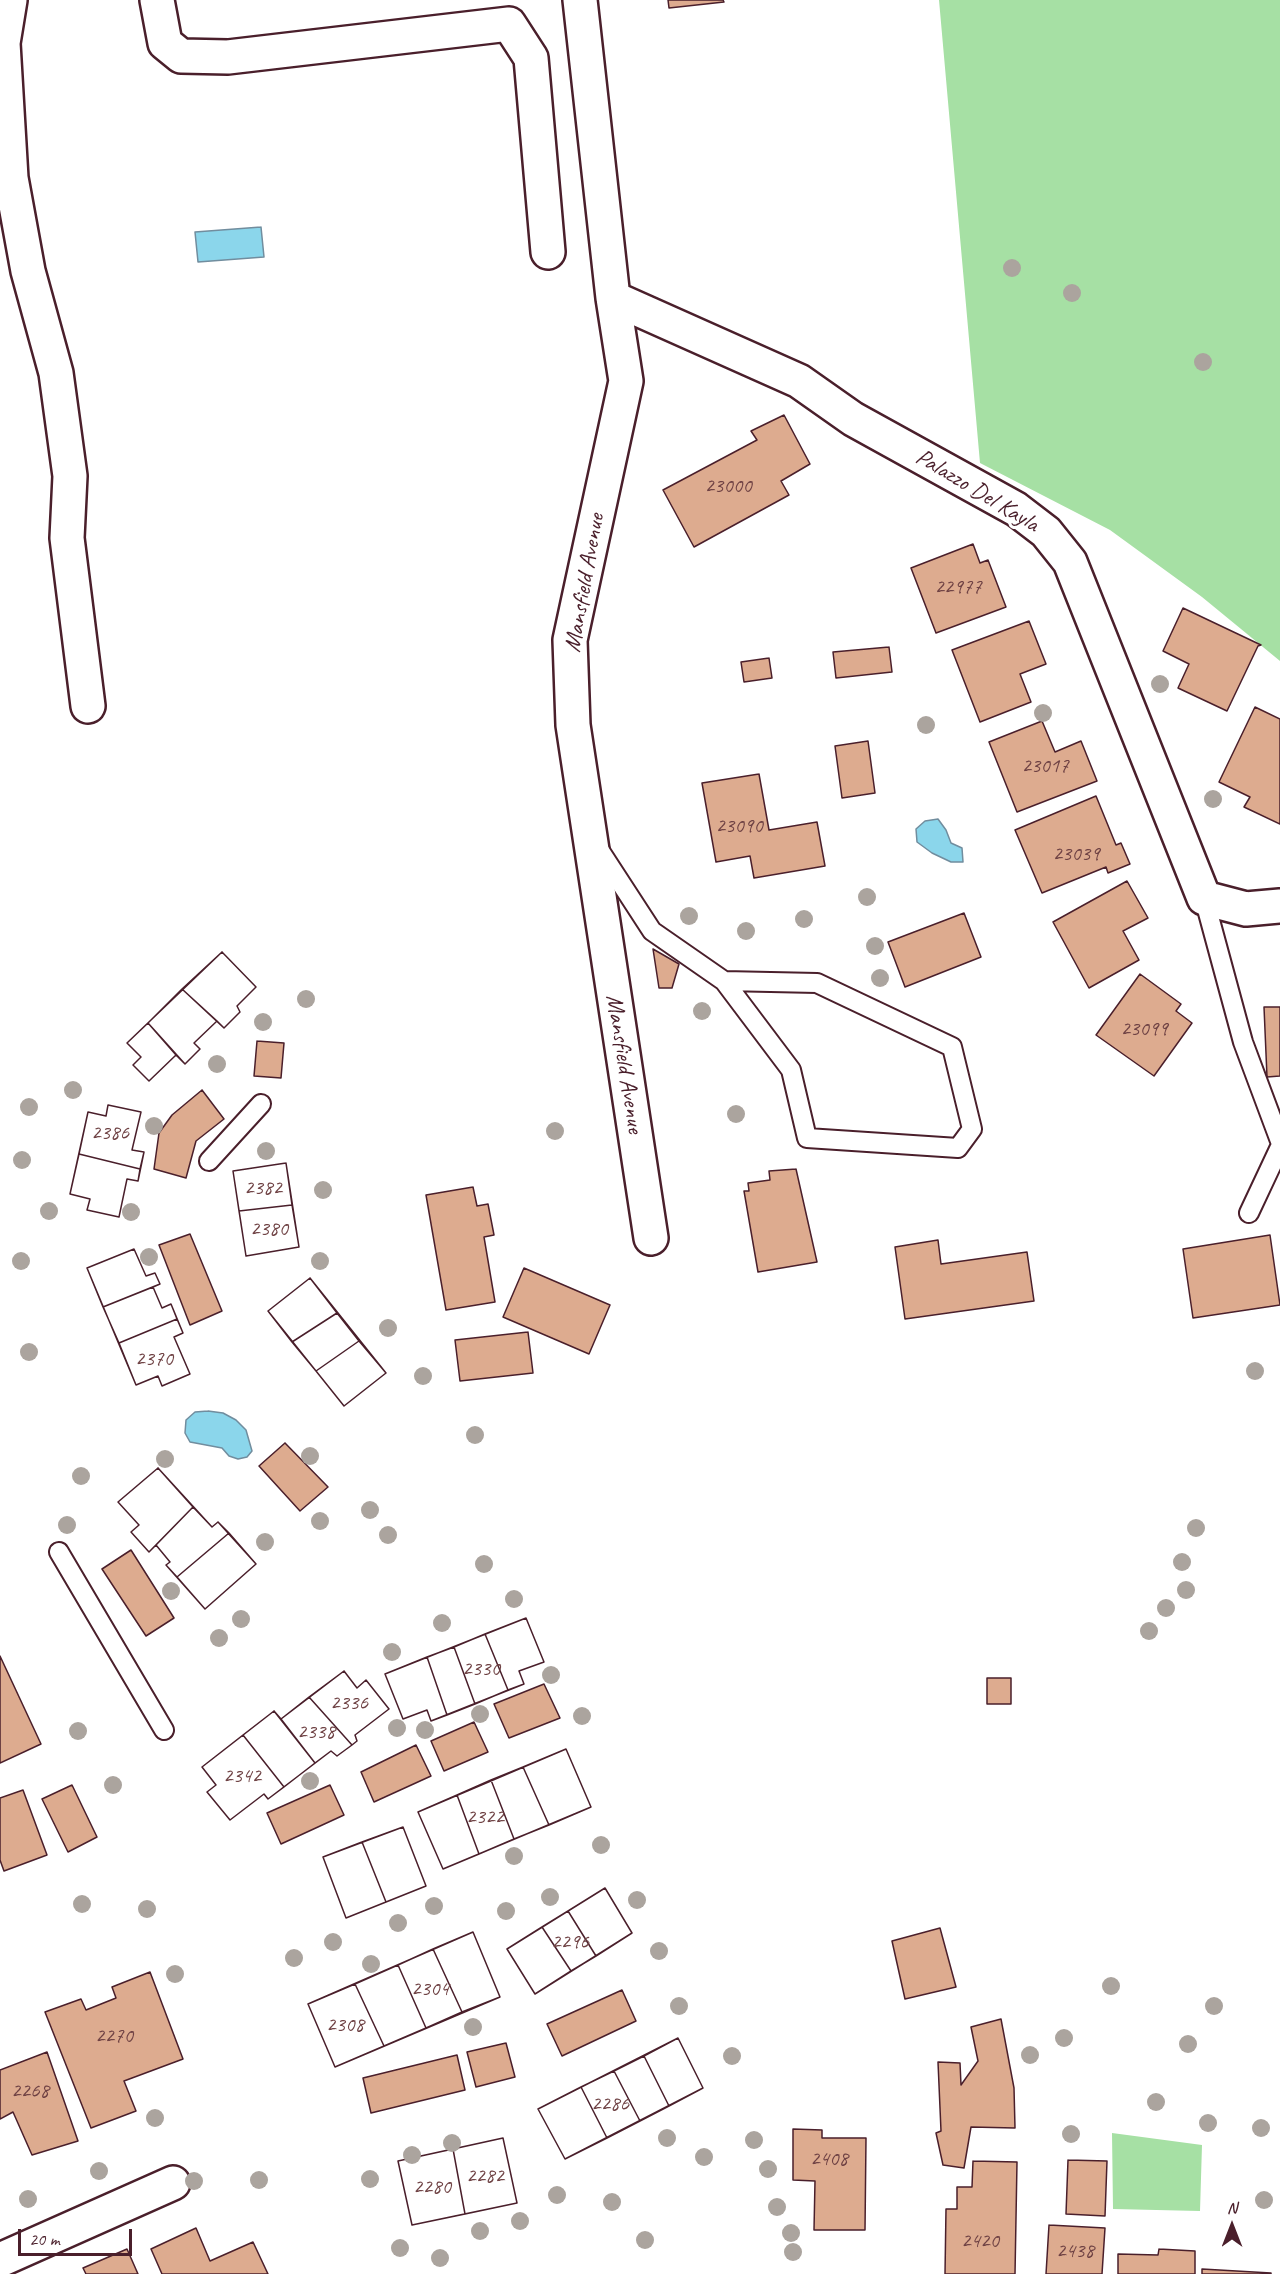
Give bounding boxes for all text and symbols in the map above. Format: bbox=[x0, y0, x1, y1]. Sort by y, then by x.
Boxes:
street label: Palazzo Del Kayla bbox=[910, 443, 1044, 539]
house number: 23000 bbox=[704, 473, 752, 499]
street label: Mansfield Avenue bbox=[559, 512, 611, 654]
house number: 22977 bbox=[934, 574, 982, 600]
house number: 23017 bbox=[1021, 753, 1069, 779]
house number: 23090 bbox=[715, 813, 763, 839]
house number: 23039 bbox=[1052, 841, 1100, 867]
street label: Mansfield Avenue bbox=[599, 993, 649, 1135]
house number: 23099 bbox=[1120, 1016, 1168, 1042]
house number: 2386 bbox=[91, 1120, 129, 1146]
house number: 2382 bbox=[244, 1175, 282, 1201]
house number: 2380 bbox=[250, 1216, 288, 1242]
house number: 2370 bbox=[135, 1346, 173, 1372]
house number: 2330 bbox=[462, 1656, 500, 1682]
house number: 2336 bbox=[330, 1690, 368, 1716]
house number: 2338 bbox=[297, 1719, 335, 1745]
house number: 2342 bbox=[223, 1763, 261, 1789]
house number: 2322 bbox=[466, 1804, 504, 1830]
house number: 2296 bbox=[551, 1929, 589, 1955]
house number: 2304 bbox=[411, 1976, 449, 2002]
house number: 2308 bbox=[326, 2012, 364, 2038]
house number: 2270 bbox=[95, 2023, 133, 2049]
house number: 2268 bbox=[11, 2078, 49, 2104]
house number: 2286 bbox=[591, 2091, 629, 2117]
house number: 2408 bbox=[810, 2146, 848, 2172]
house number: 2282 bbox=[466, 2163, 504, 2189]
house number: 2280 bbox=[413, 2174, 451, 2200]
north arrow bbox=[1202, 2196, 1262, 2256]
text: N bbox=[1227, 2198, 1237, 2218]
scale bar bbox=[21, 2217, 135, 2255]
text: 20 m bbox=[29, 2228, 60, 2250]
house number: 2420 bbox=[961, 2228, 999, 2254]
house number: 2438 bbox=[1056, 2238, 1094, 2264]

